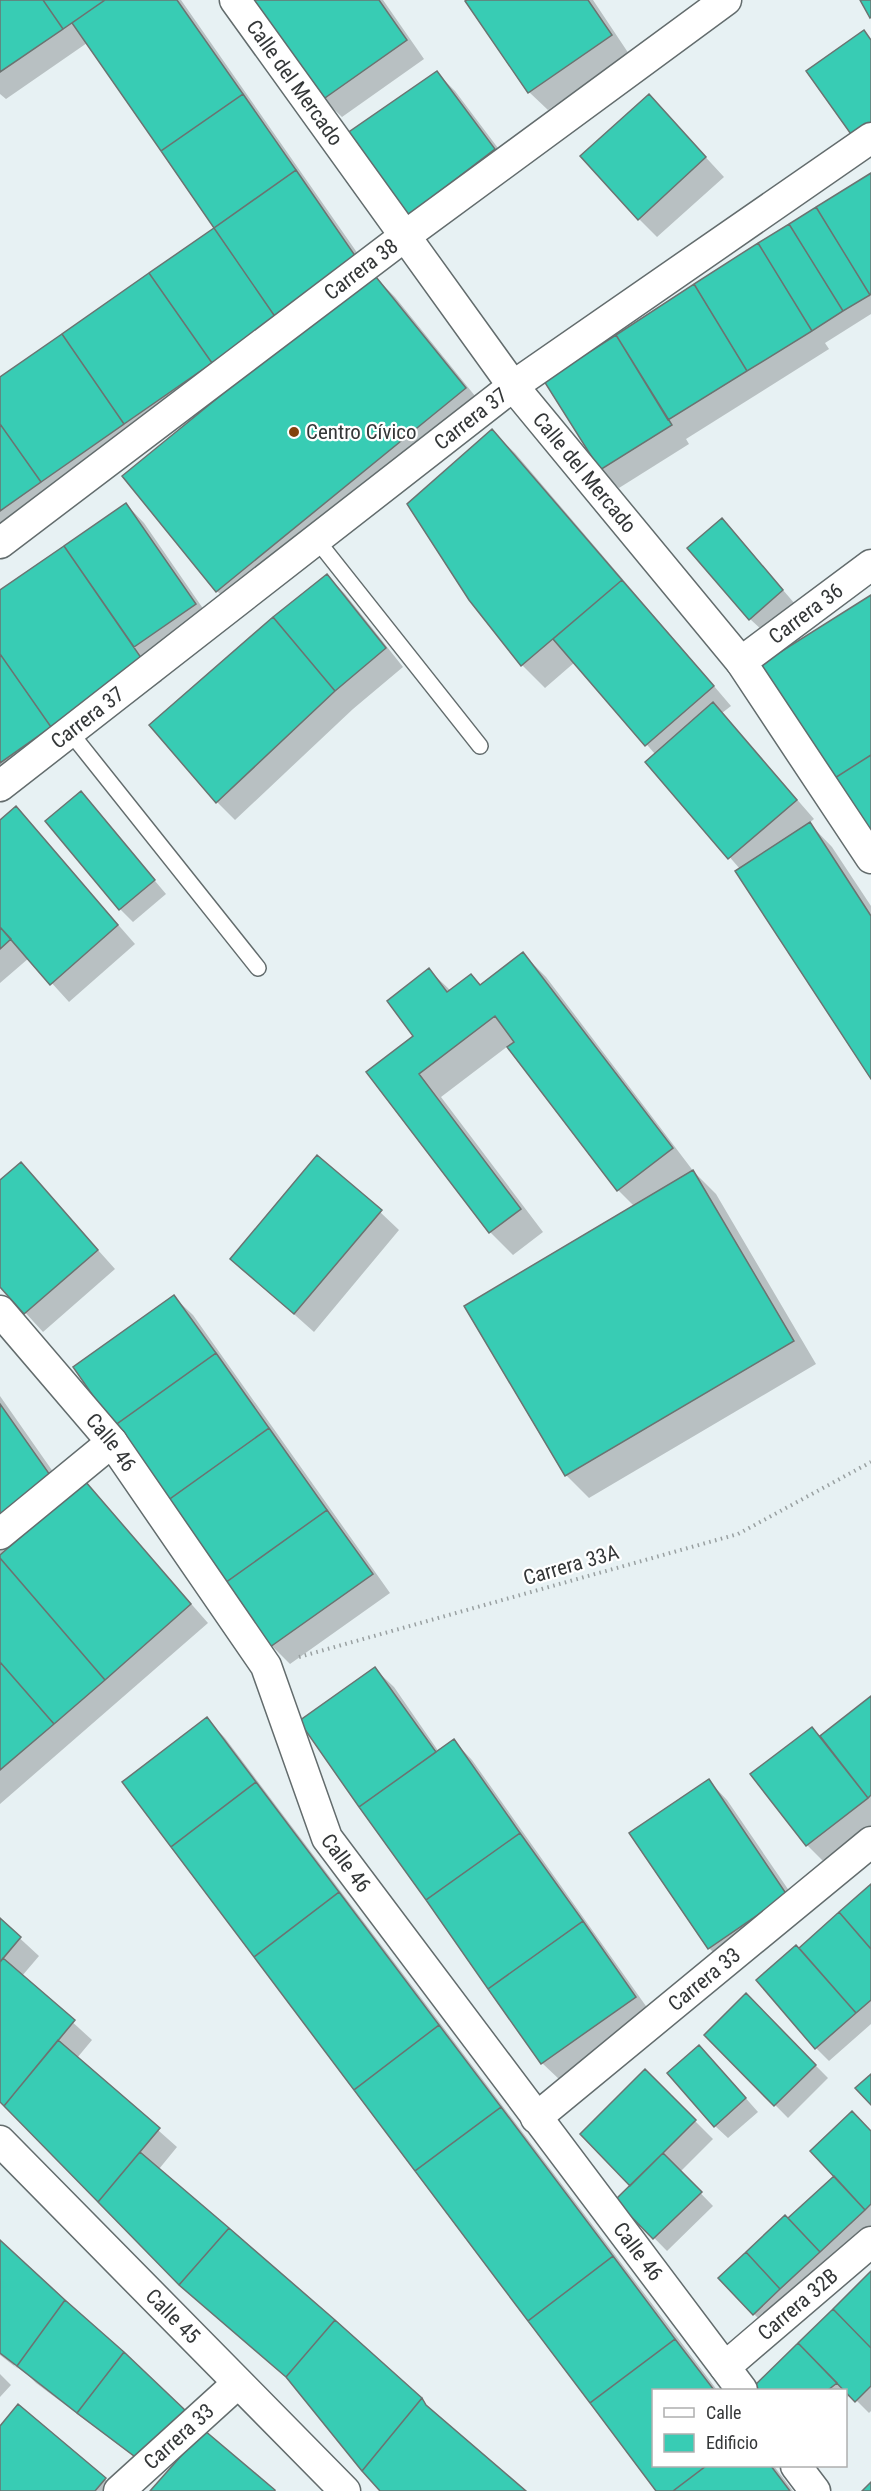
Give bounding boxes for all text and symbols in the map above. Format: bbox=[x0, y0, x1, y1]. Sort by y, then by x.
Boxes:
street label: Calle del Mercado bbox=[241, 15, 348, 150]
street label: Carrera 38 bbox=[319, 234, 403, 305]
street label: Carrera 37 bbox=[429, 383, 512, 455]
street label: Calle del Mercado bbox=[528, 408, 641, 538]
place label: Centro Cívico bbox=[306, 420, 417, 444]
marker: Centro Cívico bbox=[287, 425, 301, 439]
street label: Carrera 36 bbox=[764, 578, 848, 649]
street label: Carrera 37 bbox=[46, 682, 129, 754]
street label: Calle 46 bbox=[81, 1408, 141, 1476]
street label: Carrera 33A bbox=[521, 1540, 621, 1590]
street label: Calle 46 bbox=[316, 1829, 376, 1897]
street label: Carrera 33 bbox=[663, 1943, 745, 2016]
street label: Calle 46 bbox=[608, 2217, 668, 2286]
street label: Carrera 32B bbox=[753, 2264, 843, 2345]
street label: Calle 45 bbox=[141, 2284, 205, 2348]
legend bbox=[652, 2389, 847, 2467]
street label: Carrera 33 bbox=[139, 2399, 219, 2474]
text: Calle bbox=[706, 2402, 742, 2423]
text: Edificio bbox=[706, 2432, 758, 2453]

